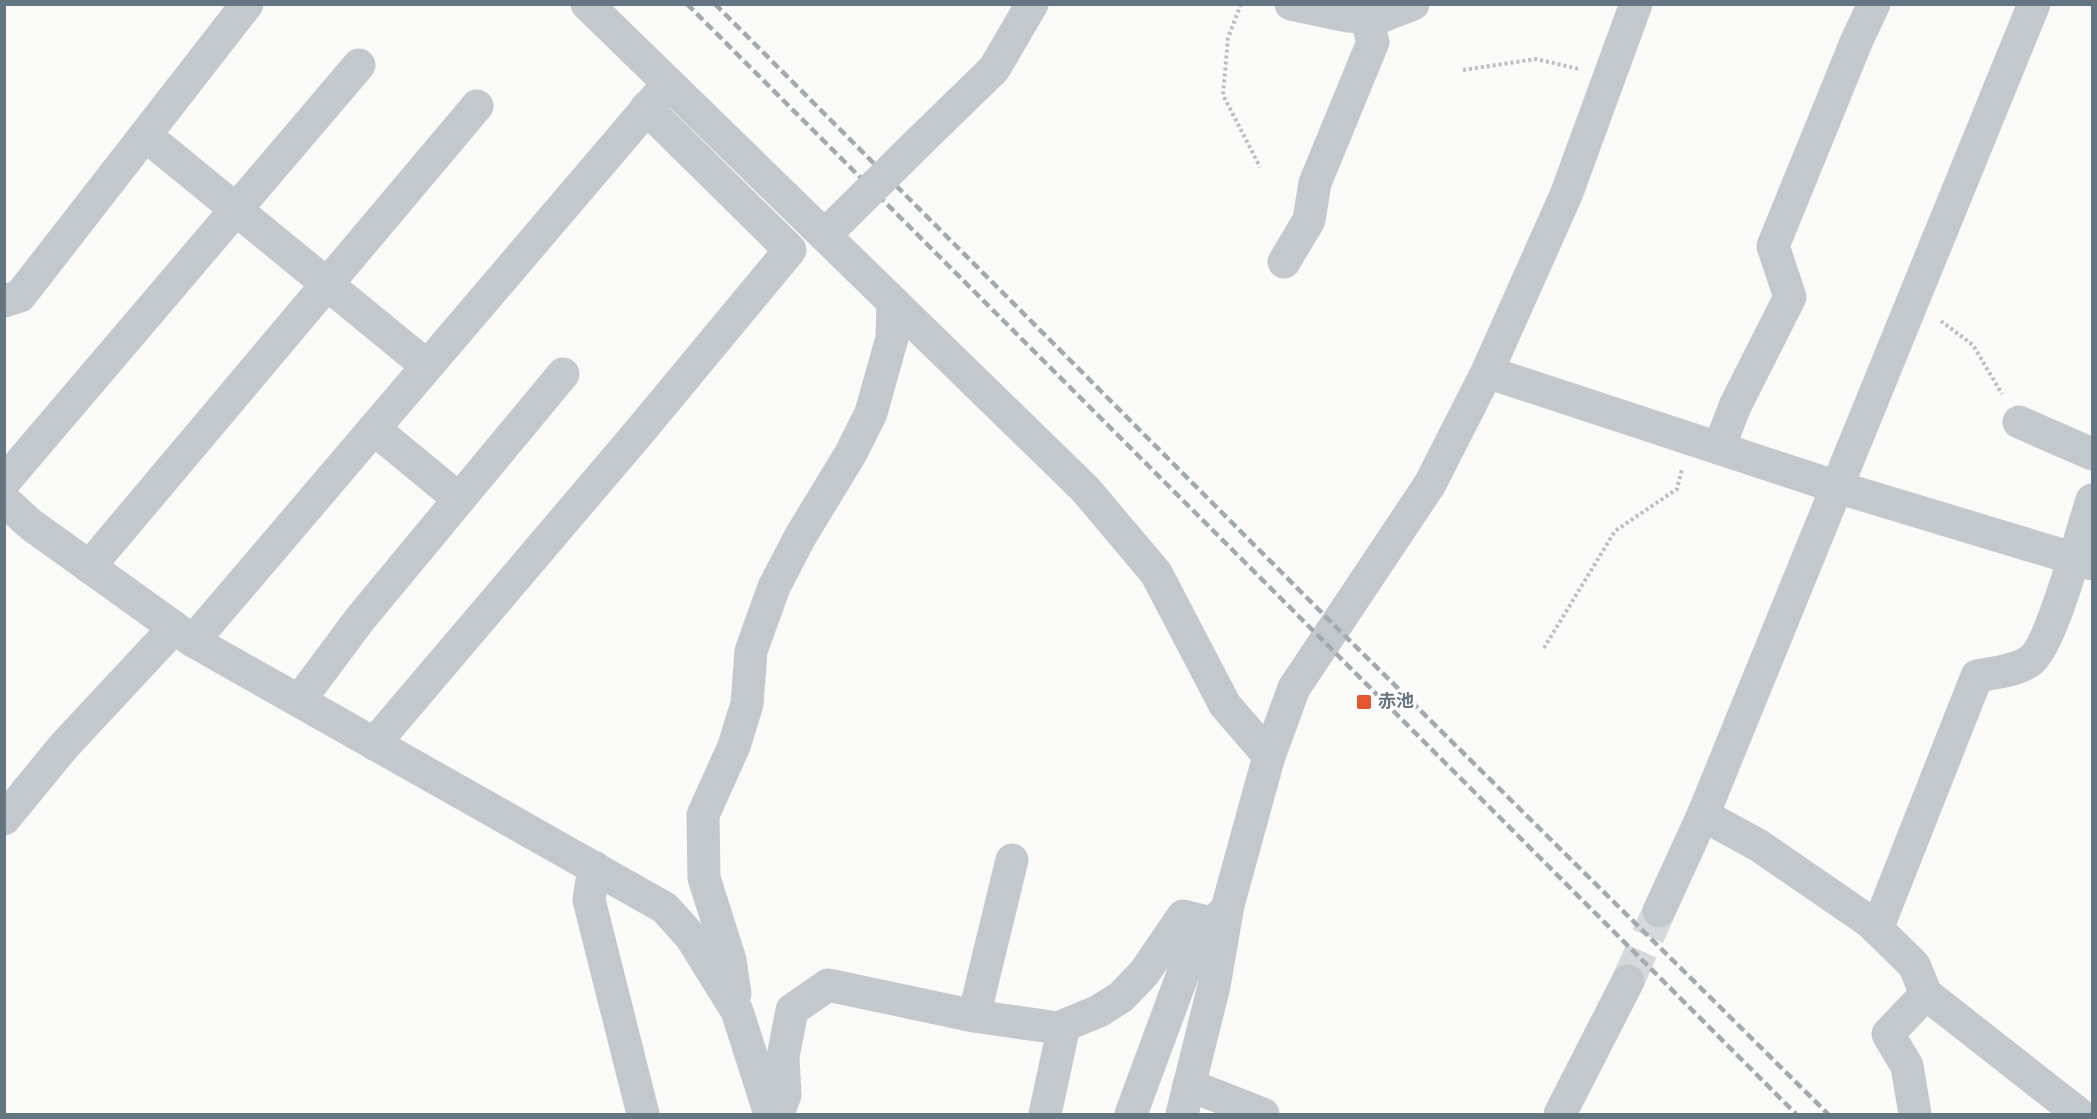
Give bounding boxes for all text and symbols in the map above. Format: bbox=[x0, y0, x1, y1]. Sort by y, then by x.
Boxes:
place label: 赤池 bbox=[1378, 691, 1414, 714]
marker: 赤池 bbox=[1355, 693, 1373, 711]

